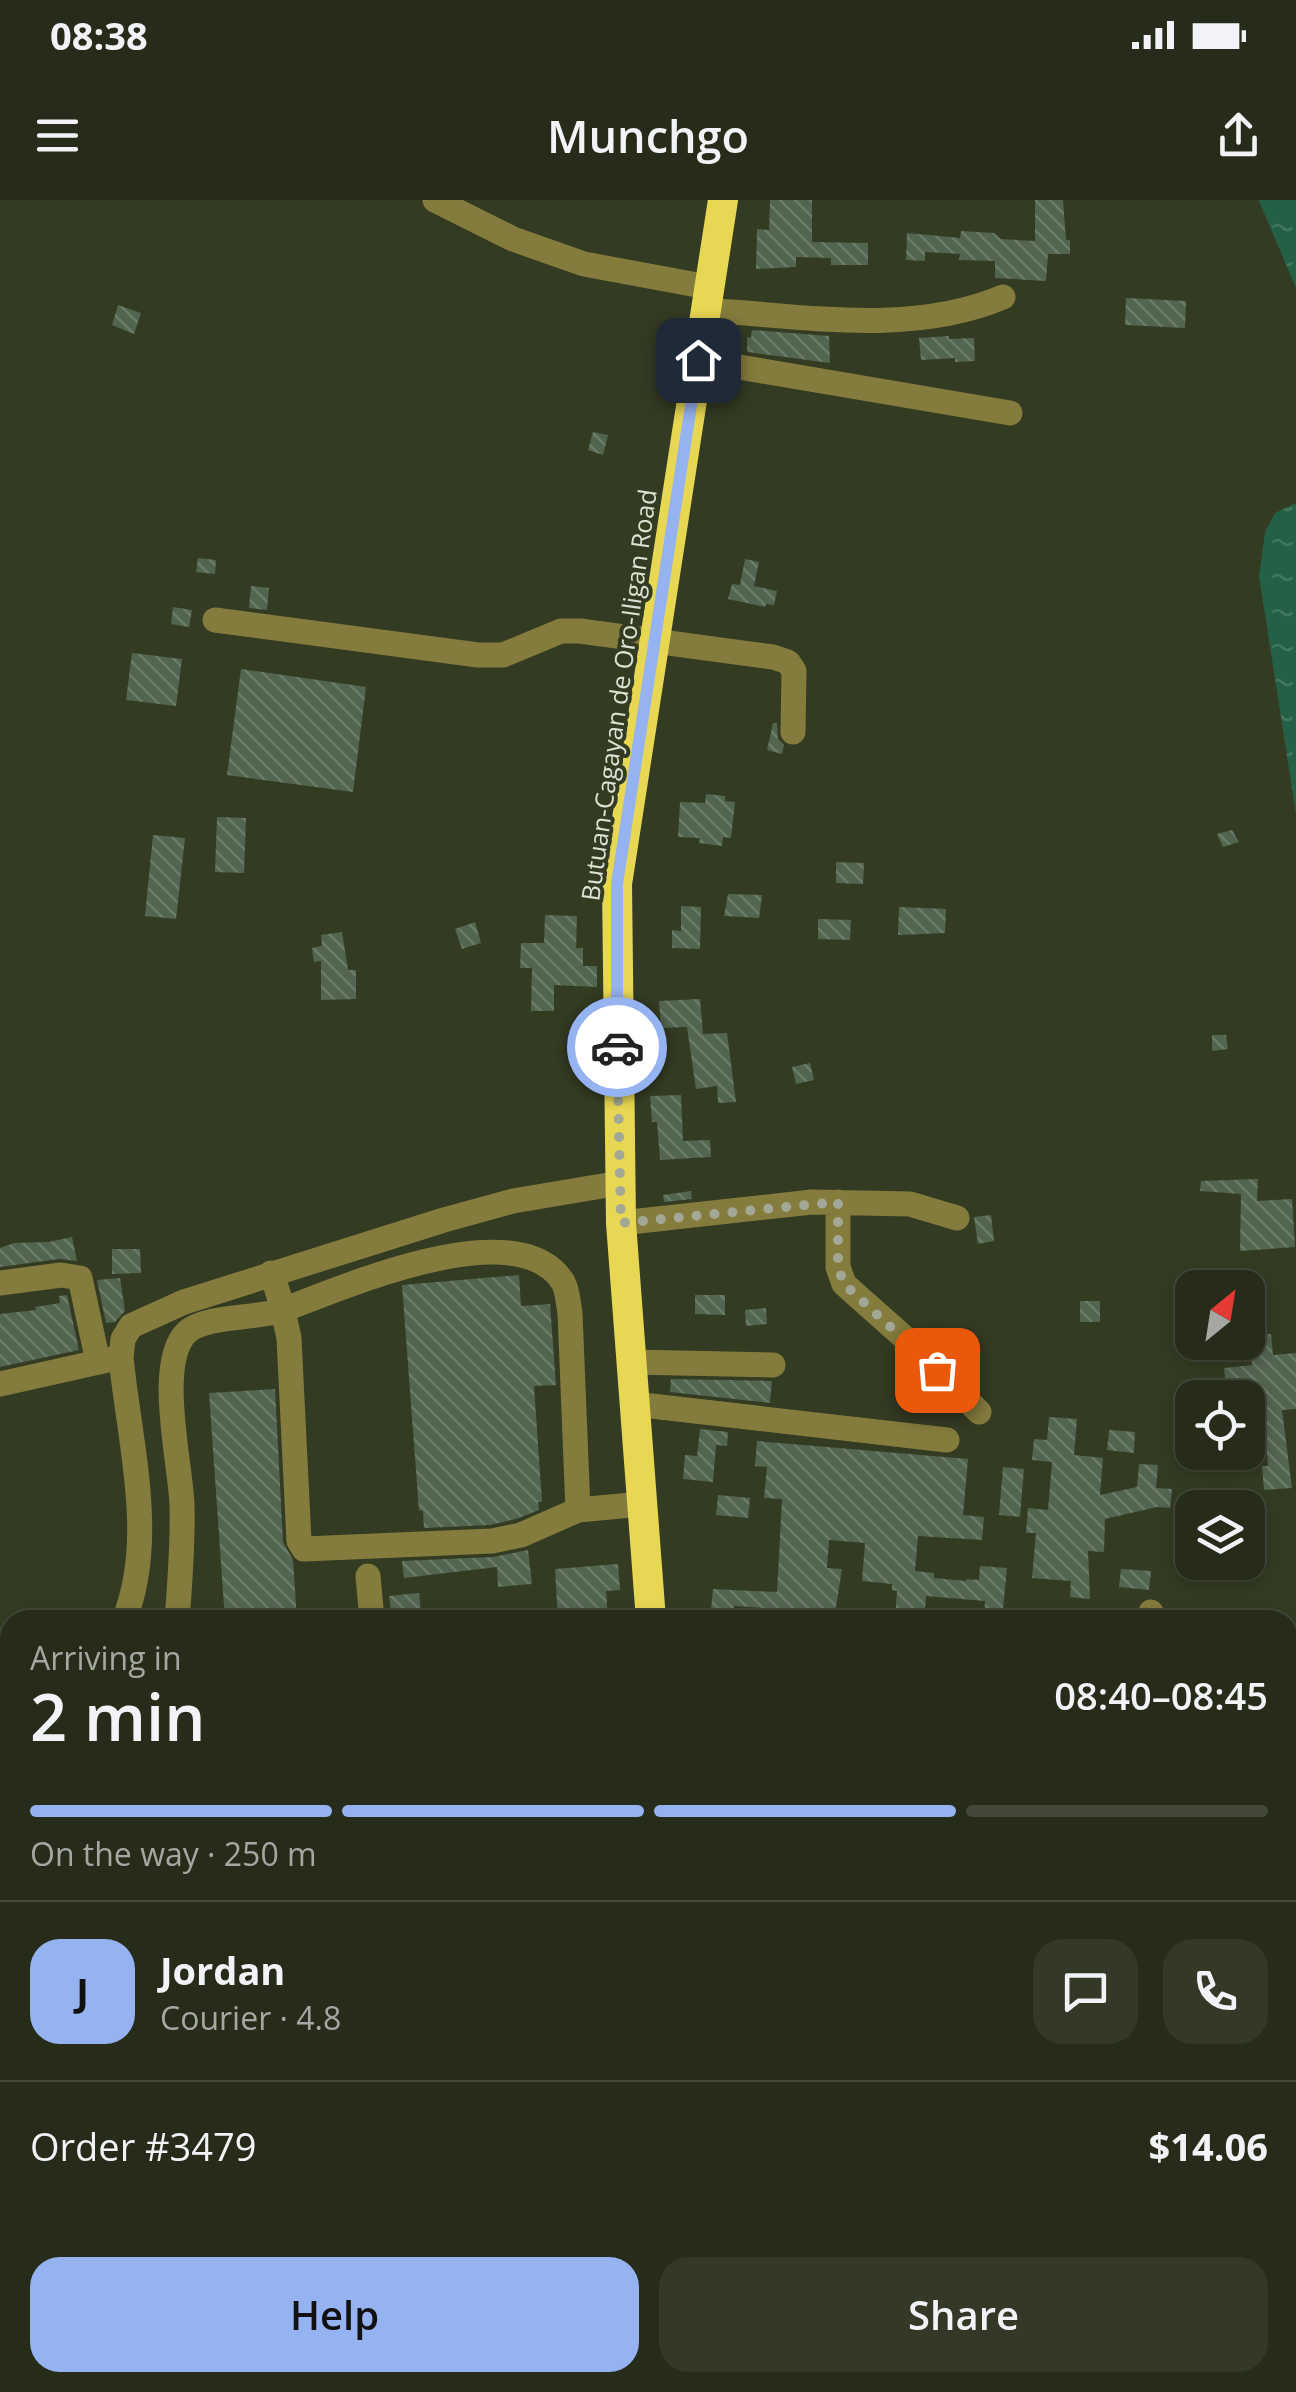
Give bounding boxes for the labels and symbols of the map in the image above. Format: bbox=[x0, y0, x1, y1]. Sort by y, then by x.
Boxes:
pin bbox=[656, 318, 741, 403]
street label: Butuan-Cagayan de Oro-Iligan Road bbox=[572, 487, 664, 903]
courier bbox=[567, 997, 667, 1097]
north arrow bbox=[1175, 1270, 1265, 1360]
pin bbox=[895, 1328, 980, 1413]

